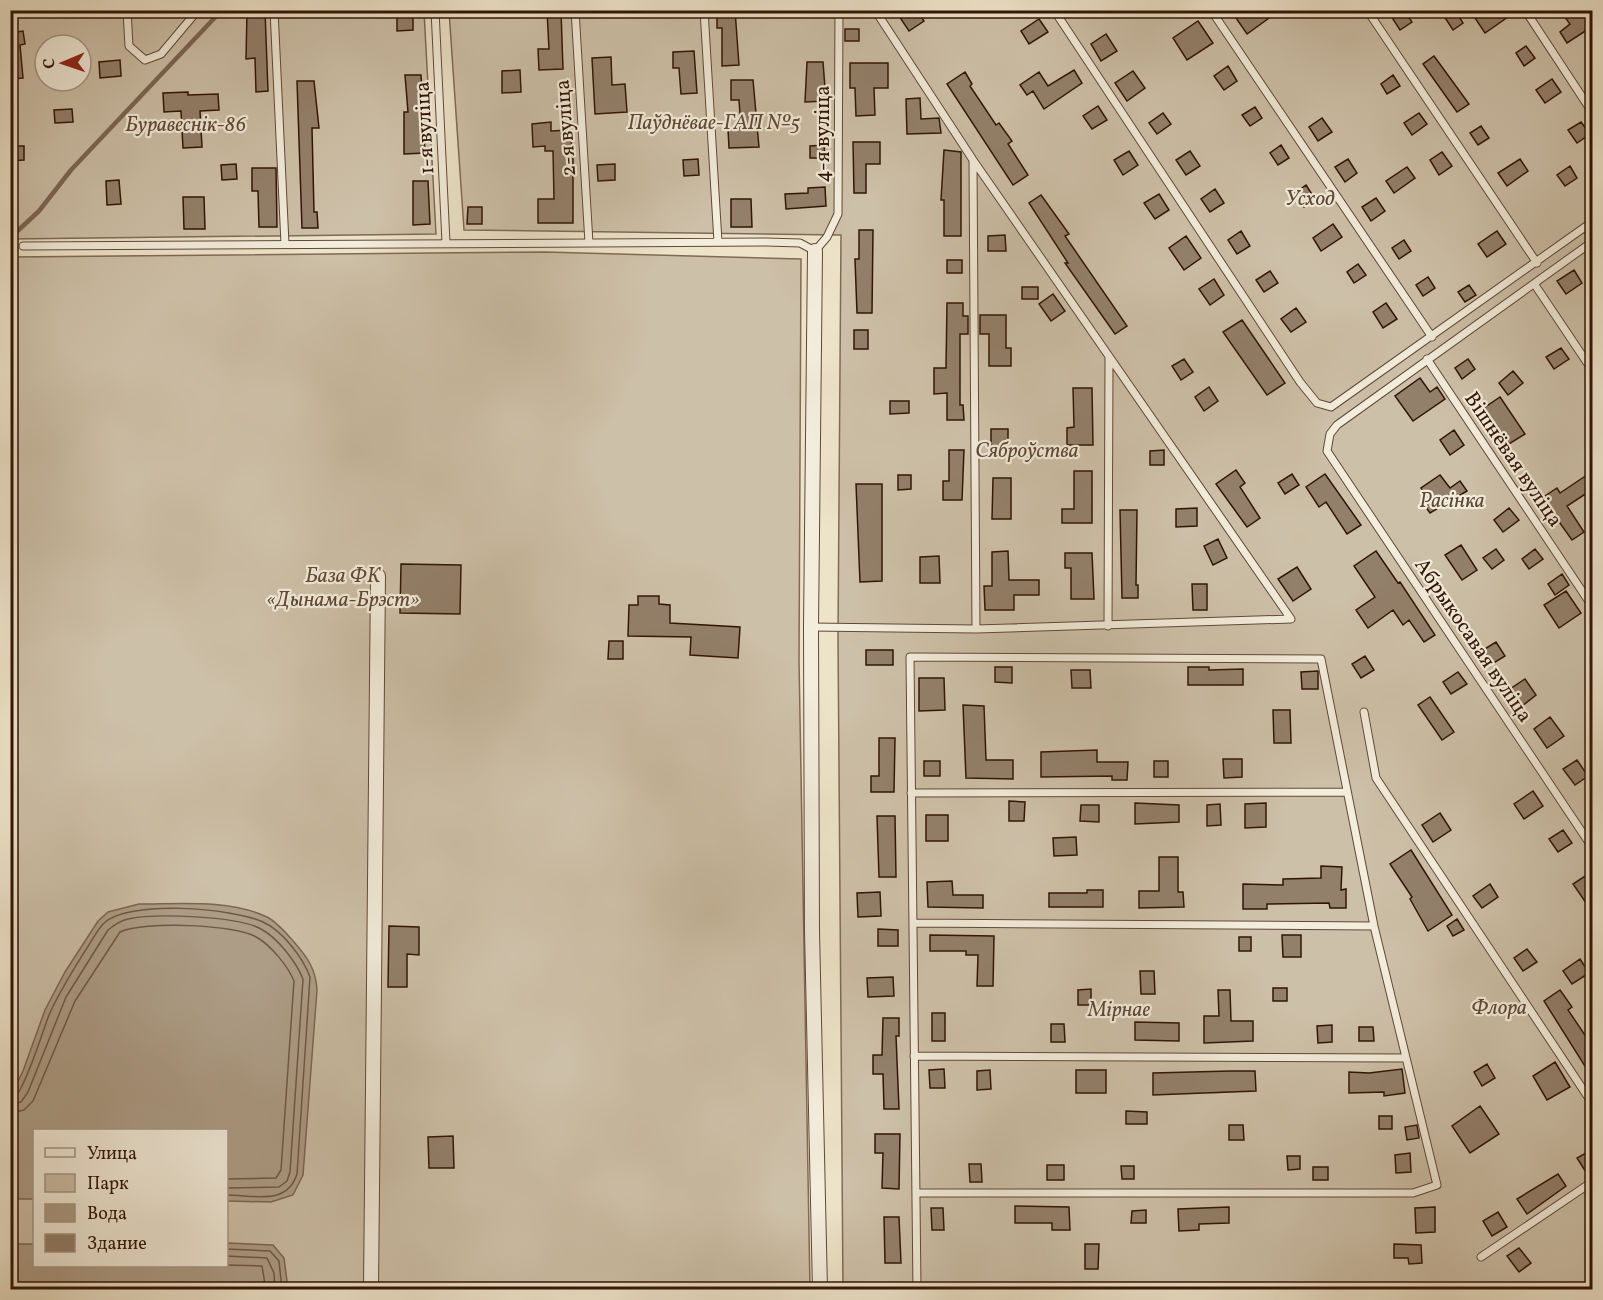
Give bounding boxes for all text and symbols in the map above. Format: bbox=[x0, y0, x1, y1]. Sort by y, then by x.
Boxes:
north arrow bbox=[33, 33, 93, 93]
text: С bbox=[39, 58, 61, 69]
street label: 2-я вуліца bbox=[549, 78, 584, 177]
street label: 1-я вуліца bbox=[409, 81, 442, 175]
street label: 4-я вуліца bbox=[809, 85, 838, 183]
park label: Паўднёвае-ГАП №5 bbox=[628, 109, 801, 138]
park label: Буравеснік-86 bbox=[125, 111, 247, 140]
park label: Усход bbox=[1286, 185, 1335, 214]
street label: Вішнёвая вуліца bbox=[1457, 386, 1569, 533]
park label: Сяброўства bbox=[975, 437, 1079, 466]
park label: Расінка bbox=[1419, 487, 1485, 516]
street label: Абрыкосавая вуліца bbox=[1407, 553, 1539, 729]
park label: База ФК «Дынама-Брэст» bbox=[266, 562, 420, 615]
park label: Флора bbox=[1471, 994, 1527, 1023]
park label: Мірнае bbox=[1087, 996, 1150, 1025]
legend bbox=[33, 1129, 228, 1267]
text: Улица bbox=[87, 1142, 137, 1167]
text: Парк bbox=[87, 1172, 129, 1197]
text: Вода bbox=[87, 1202, 127, 1227]
text: Здание bbox=[87, 1232, 147, 1257]

